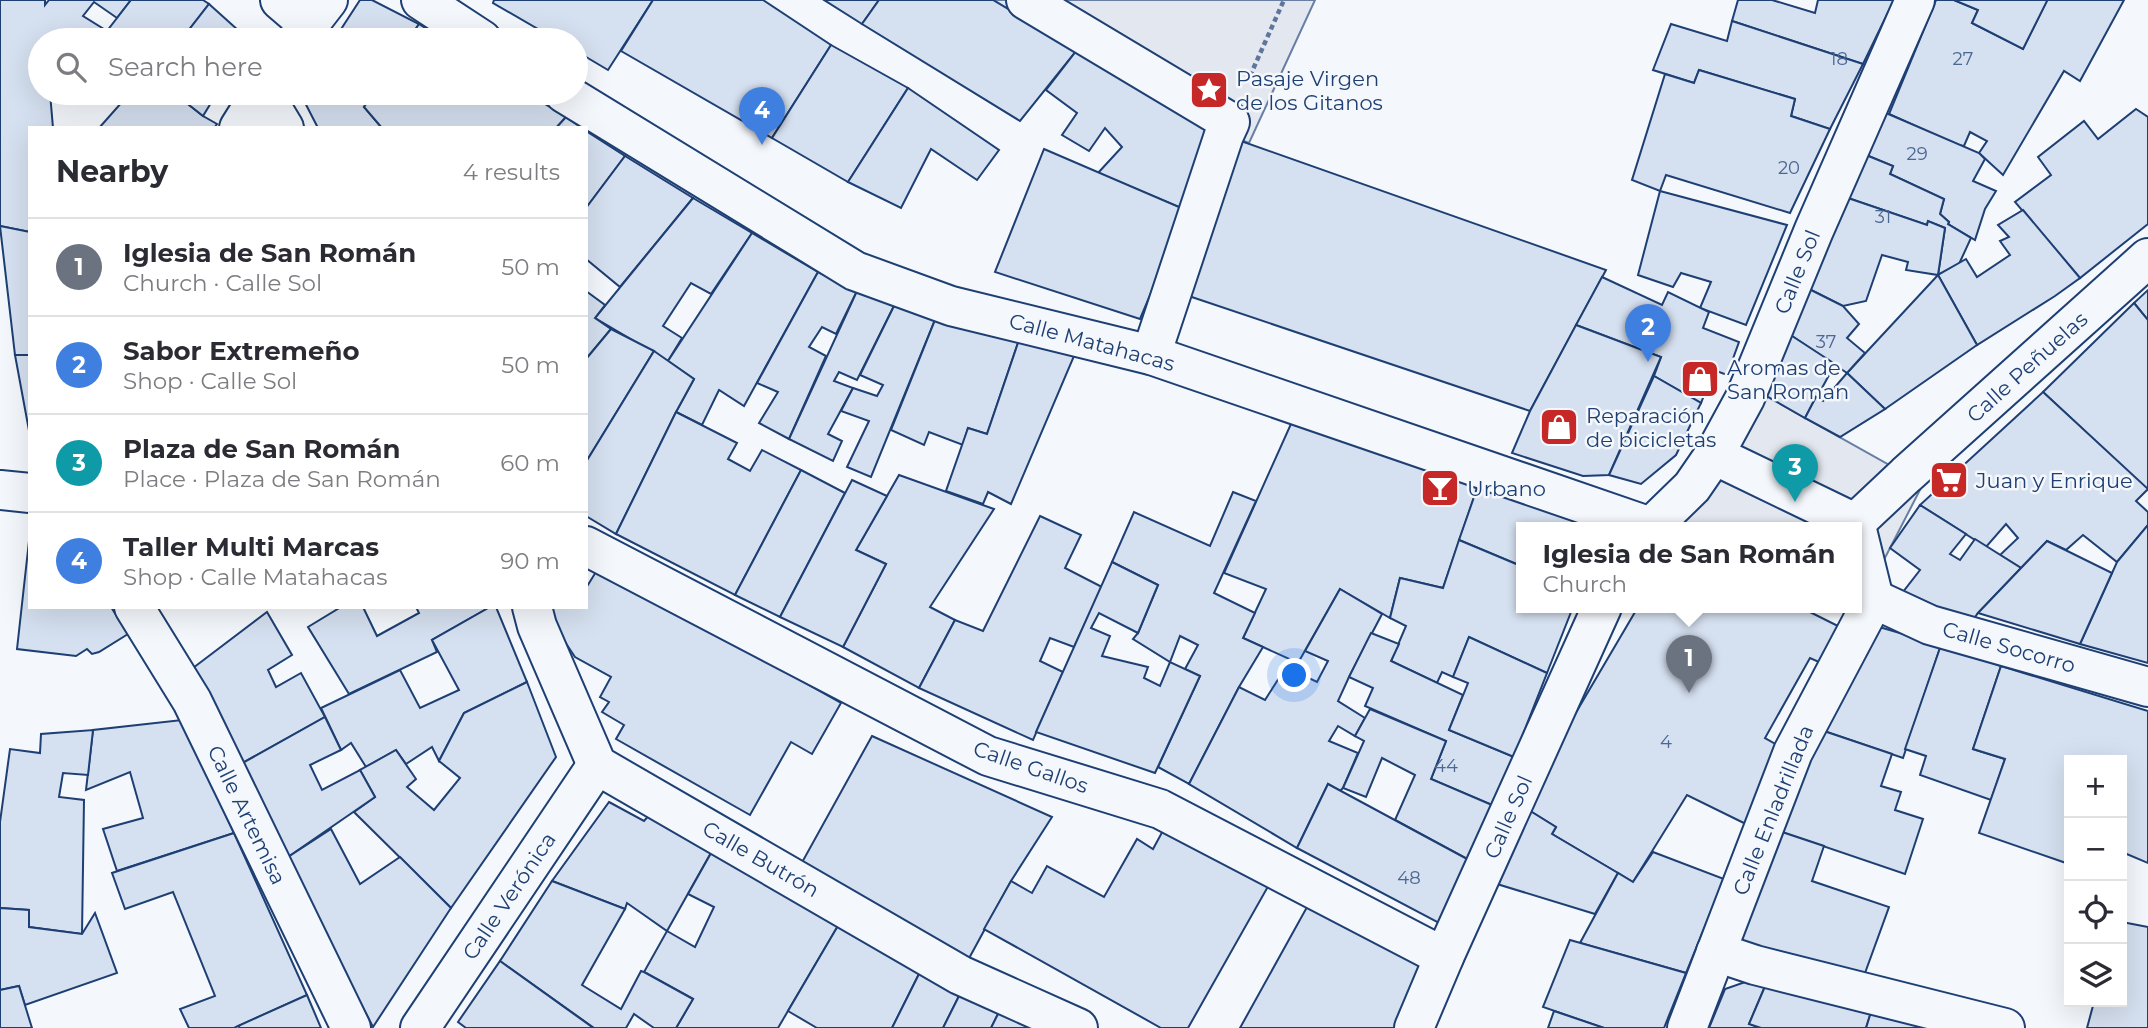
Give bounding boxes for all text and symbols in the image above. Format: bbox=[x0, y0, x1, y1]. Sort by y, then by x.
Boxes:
search box bbox=[28, 28, 588, 105]
icon: search bbox=[52, 48, 90, 86]
house number: 18 bbox=[1830, 48, 1848, 70]
house number: 27 bbox=[1953, 48, 1973, 70]
text: Search here bbox=[108, 51, 263, 83]
place label: Pasaje Virgen de los Gitanos bbox=[1236, 66, 1383, 115]
place icon: Pasaje Virgen de los Gitanos bbox=[1188, 69, 1230, 111]
pin: 4 bbox=[739, 87, 785, 145]
house number: 29 bbox=[1906, 143, 1928, 165]
text: Nearby bbox=[56, 153, 168, 190]
house number: 20 bbox=[1778, 157, 1800, 179]
text: 4 results bbox=[463, 158, 560, 186]
house number: 31 bbox=[1875, 206, 1891, 228]
street label: Calle Sol bbox=[1769, 226, 1825, 318]
text: Iglesia de San Román bbox=[123, 237, 416, 269]
text: 1 bbox=[74, 253, 84, 281]
text: 50 m bbox=[501, 253, 560, 281]
text: Church · Calle Sol bbox=[123, 269, 322, 297]
pin: 2 bbox=[1625, 304, 1671, 362]
street label: Calle Peñuelas bbox=[1962, 306, 2092, 428]
street label: Calle Matahacas bbox=[1006, 308, 1178, 376]
house number: 37 bbox=[1816, 331, 1836, 353]
text: Sabor Extremeño bbox=[123, 335, 360, 367]
text: 2 bbox=[72, 351, 86, 379]
text: 50 m bbox=[501, 351, 560, 379]
place label: Aromas de San Roman bbox=[1727, 355, 1849, 404]
shop icon: Aromas de San Roman bbox=[1679, 358, 1721, 400]
text: Shop · Calle Sol bbox=[123, 367, 297, 395]
place label: Reparación de bicicletas bbox=[1586, 403, 1716, 452]
shop icon: Reparación de bicicletas bbox=[1538, 406, 1580, 448]
text: Plaza de San Román bbox=[123, 433, 401, 465]
pin: 3 bbox=[1772, 444, 1818, 502]
text: 3 bbox=[72, 449, 86, 477]
text: 60 m bbox=[500, 449, 560, 477]
supermarket icon: Juan y Enrique bbox=[1928, 459, 1970, 501]
text: Place · Plaza de San Román bbox=[123, 465, 441, 493]
bar icon: Urbano bbox=[1419, 467, 1461, 509]
place label: Juan y Enrique bbox=[1975, 468, 2133, 493]
place label: Urbano bbox=[1467, 476, 1546, 501]
popup bbox=[1516, 522, 1862, 613]
text: Taller Multi Marcas bbox=[123, 531, 379, 563]
text: Iglesia de San Román bbox=[1542, 538, 1836, 570]
text: 4 bbox=[71, 547, 87, 575]
text: 90 m bbox=[500, 547, 560, 575]
text: Shop · Calle Matahacas bbox=[123, 563, 387, 591]
text: Church bbox=[1542, 570, 1627, 598]
street label: Calle Socorro bbox=[1940, 616, 2078, 678]
pin: 1 bbox=[1666, 635, 1712, 693]
your location bbox=[1277, 658, 1311, 692]
street label: Calle Enladrillada bbox=[1727, 721, 1819, 899]
house number: 4 bbox=[1660, 731, 1672, 753]
street label: Calle Gallos bbox=[970, 736, 1092, 798]
street label: Calle Artemisa bbox=[202, 741, 292, 889]
house number: 44 bbox=[1434, 755, 1458, 777]
map controls bbox=[2064, 755, 2127, 1007]
button: + bbox=[2064, 755, 2127, 818]
street label: Calle Sol bbox=[1479, 772, 1537, 862]
street label: Calle Butrón bbox=[698, 816, 824, 902]
button: − bbox=[2064, 818, 2127, 881]
street label: Calle Verónica bbox=[457, 828, 561, 964]
house number: 48 bbox=[1397, 867, 1421, 889]
button: locate bbox=[2064, 881, 2127, 944]
button: layers bbox=[2064, 944, 2127, 1007]

